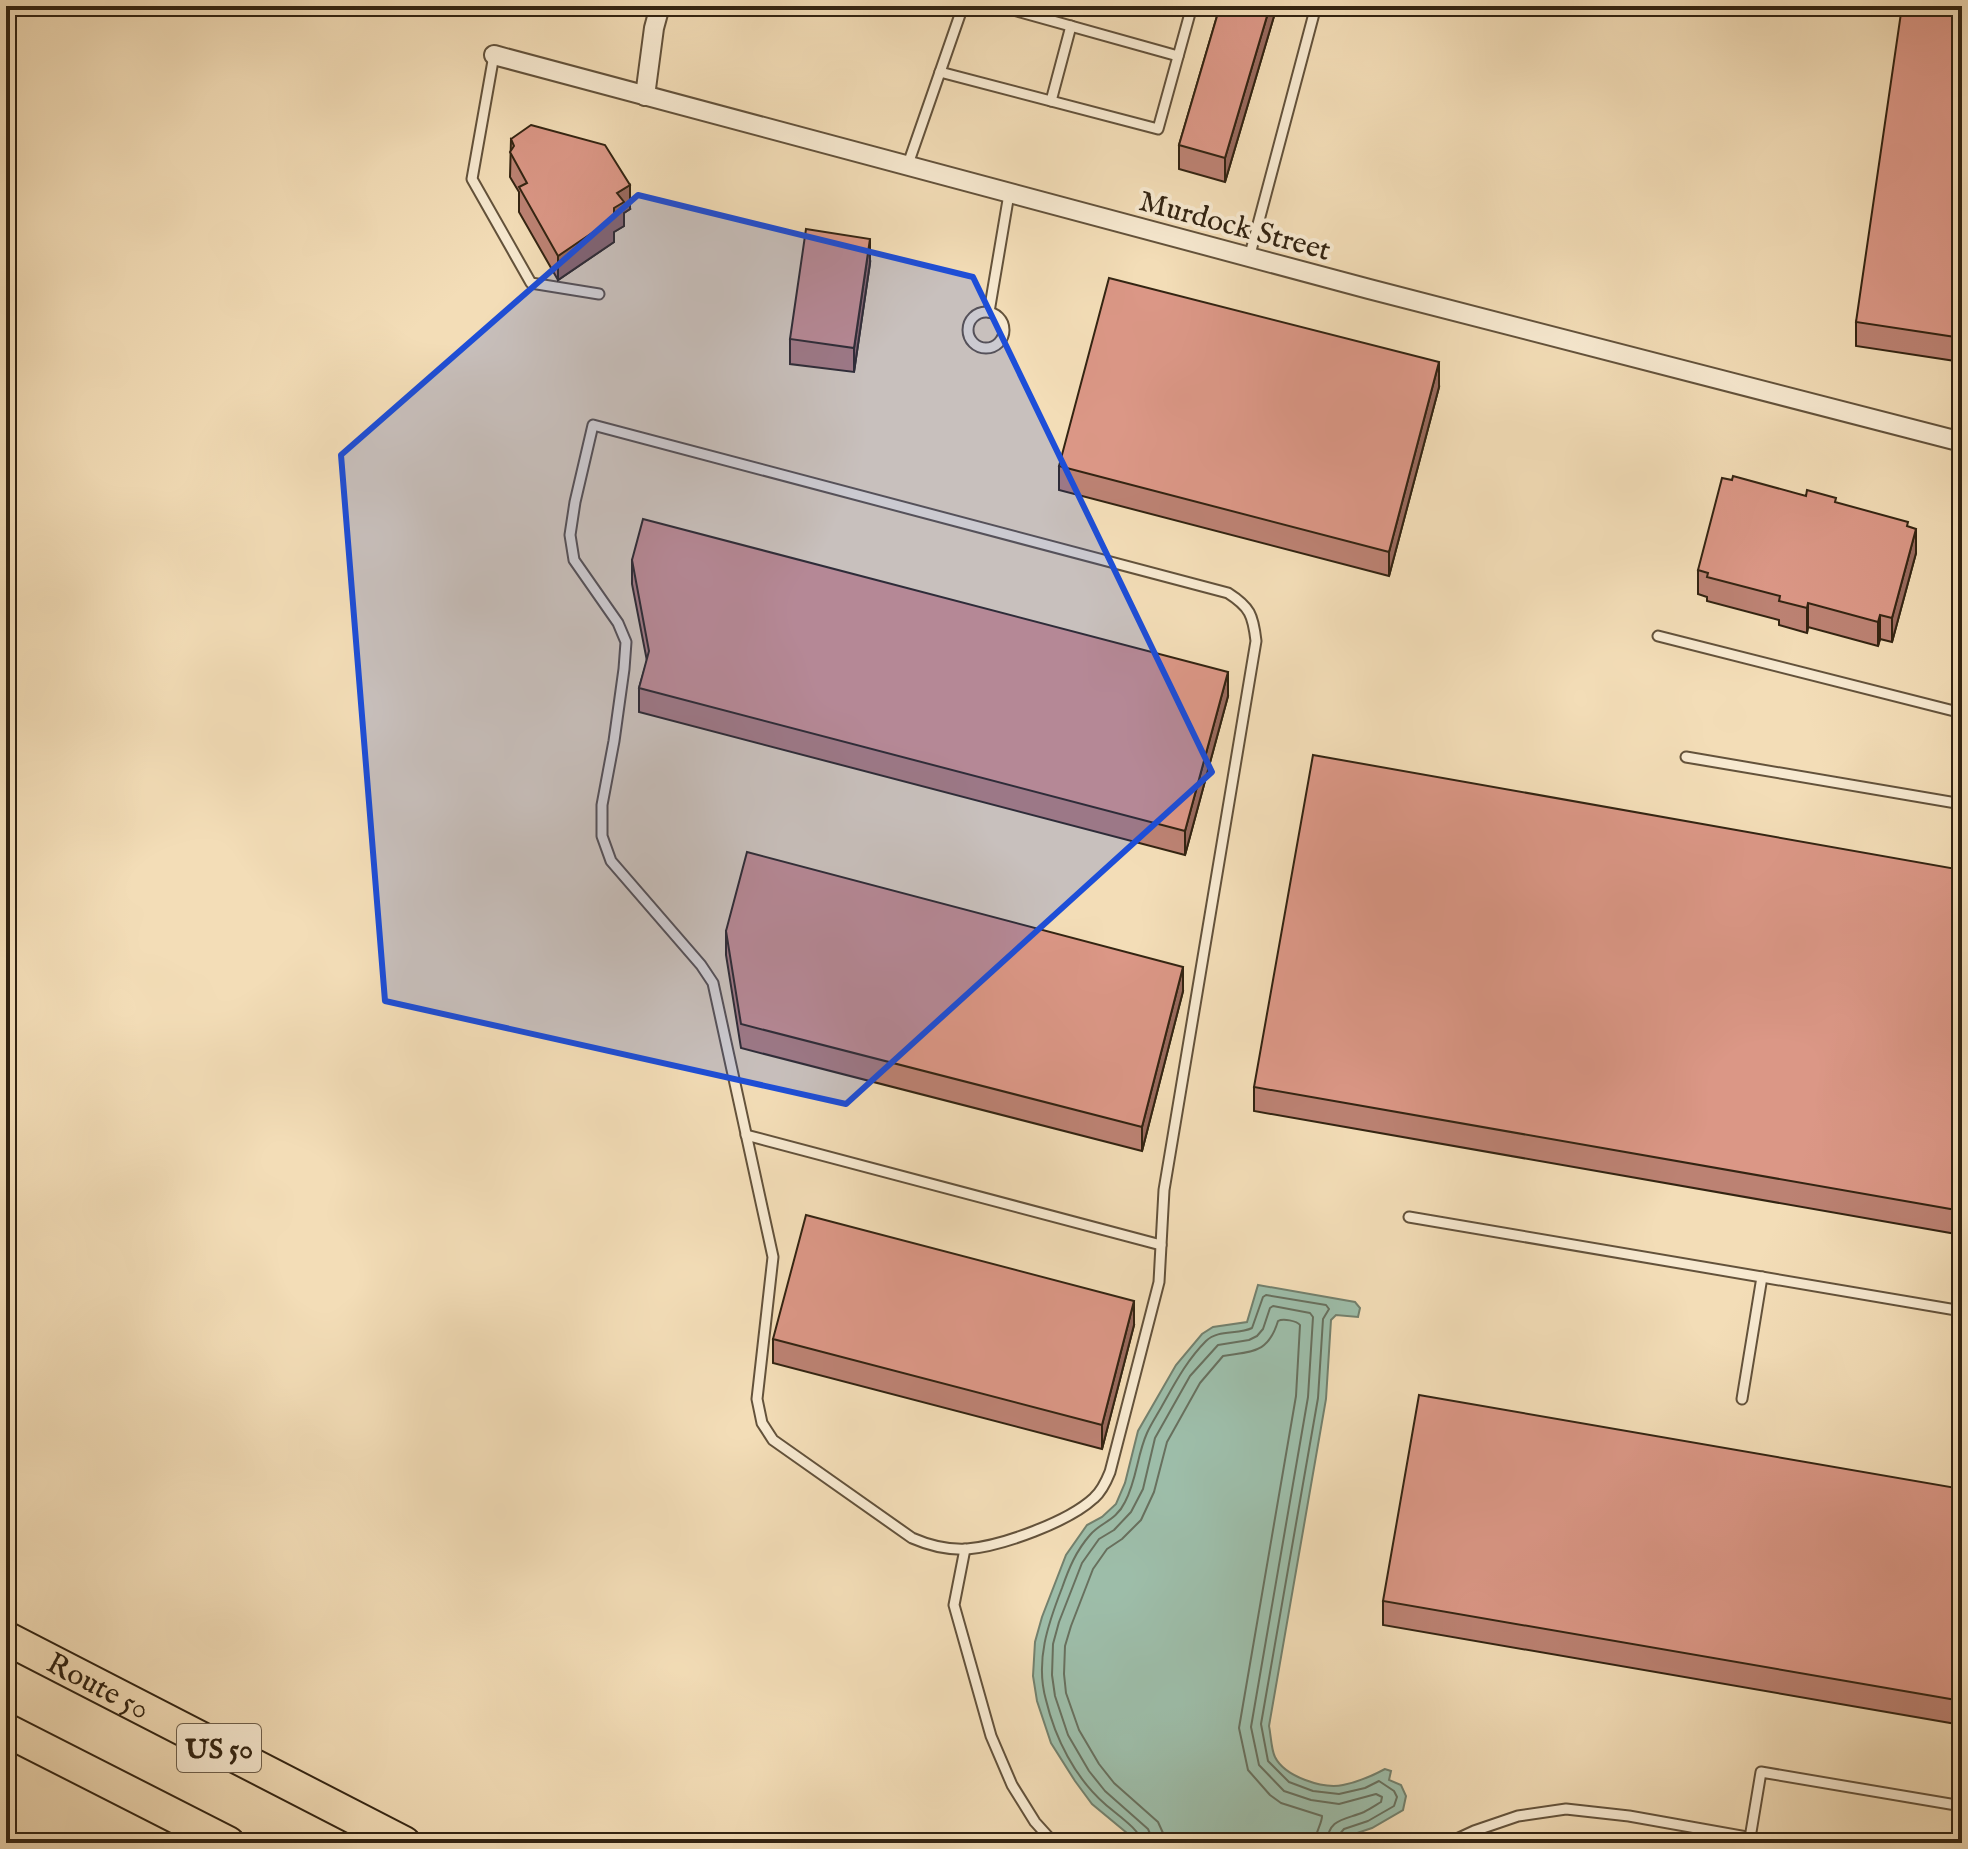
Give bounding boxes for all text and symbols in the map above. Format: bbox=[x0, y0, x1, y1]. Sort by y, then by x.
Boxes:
street label: Murdock Street bbox=[1135, 183, 1334, 271]
street label: Route 50 bbox=[40, 1645, 155, 1730]
road number: US 50 bbox=[177, 1724, 261, 1772]

